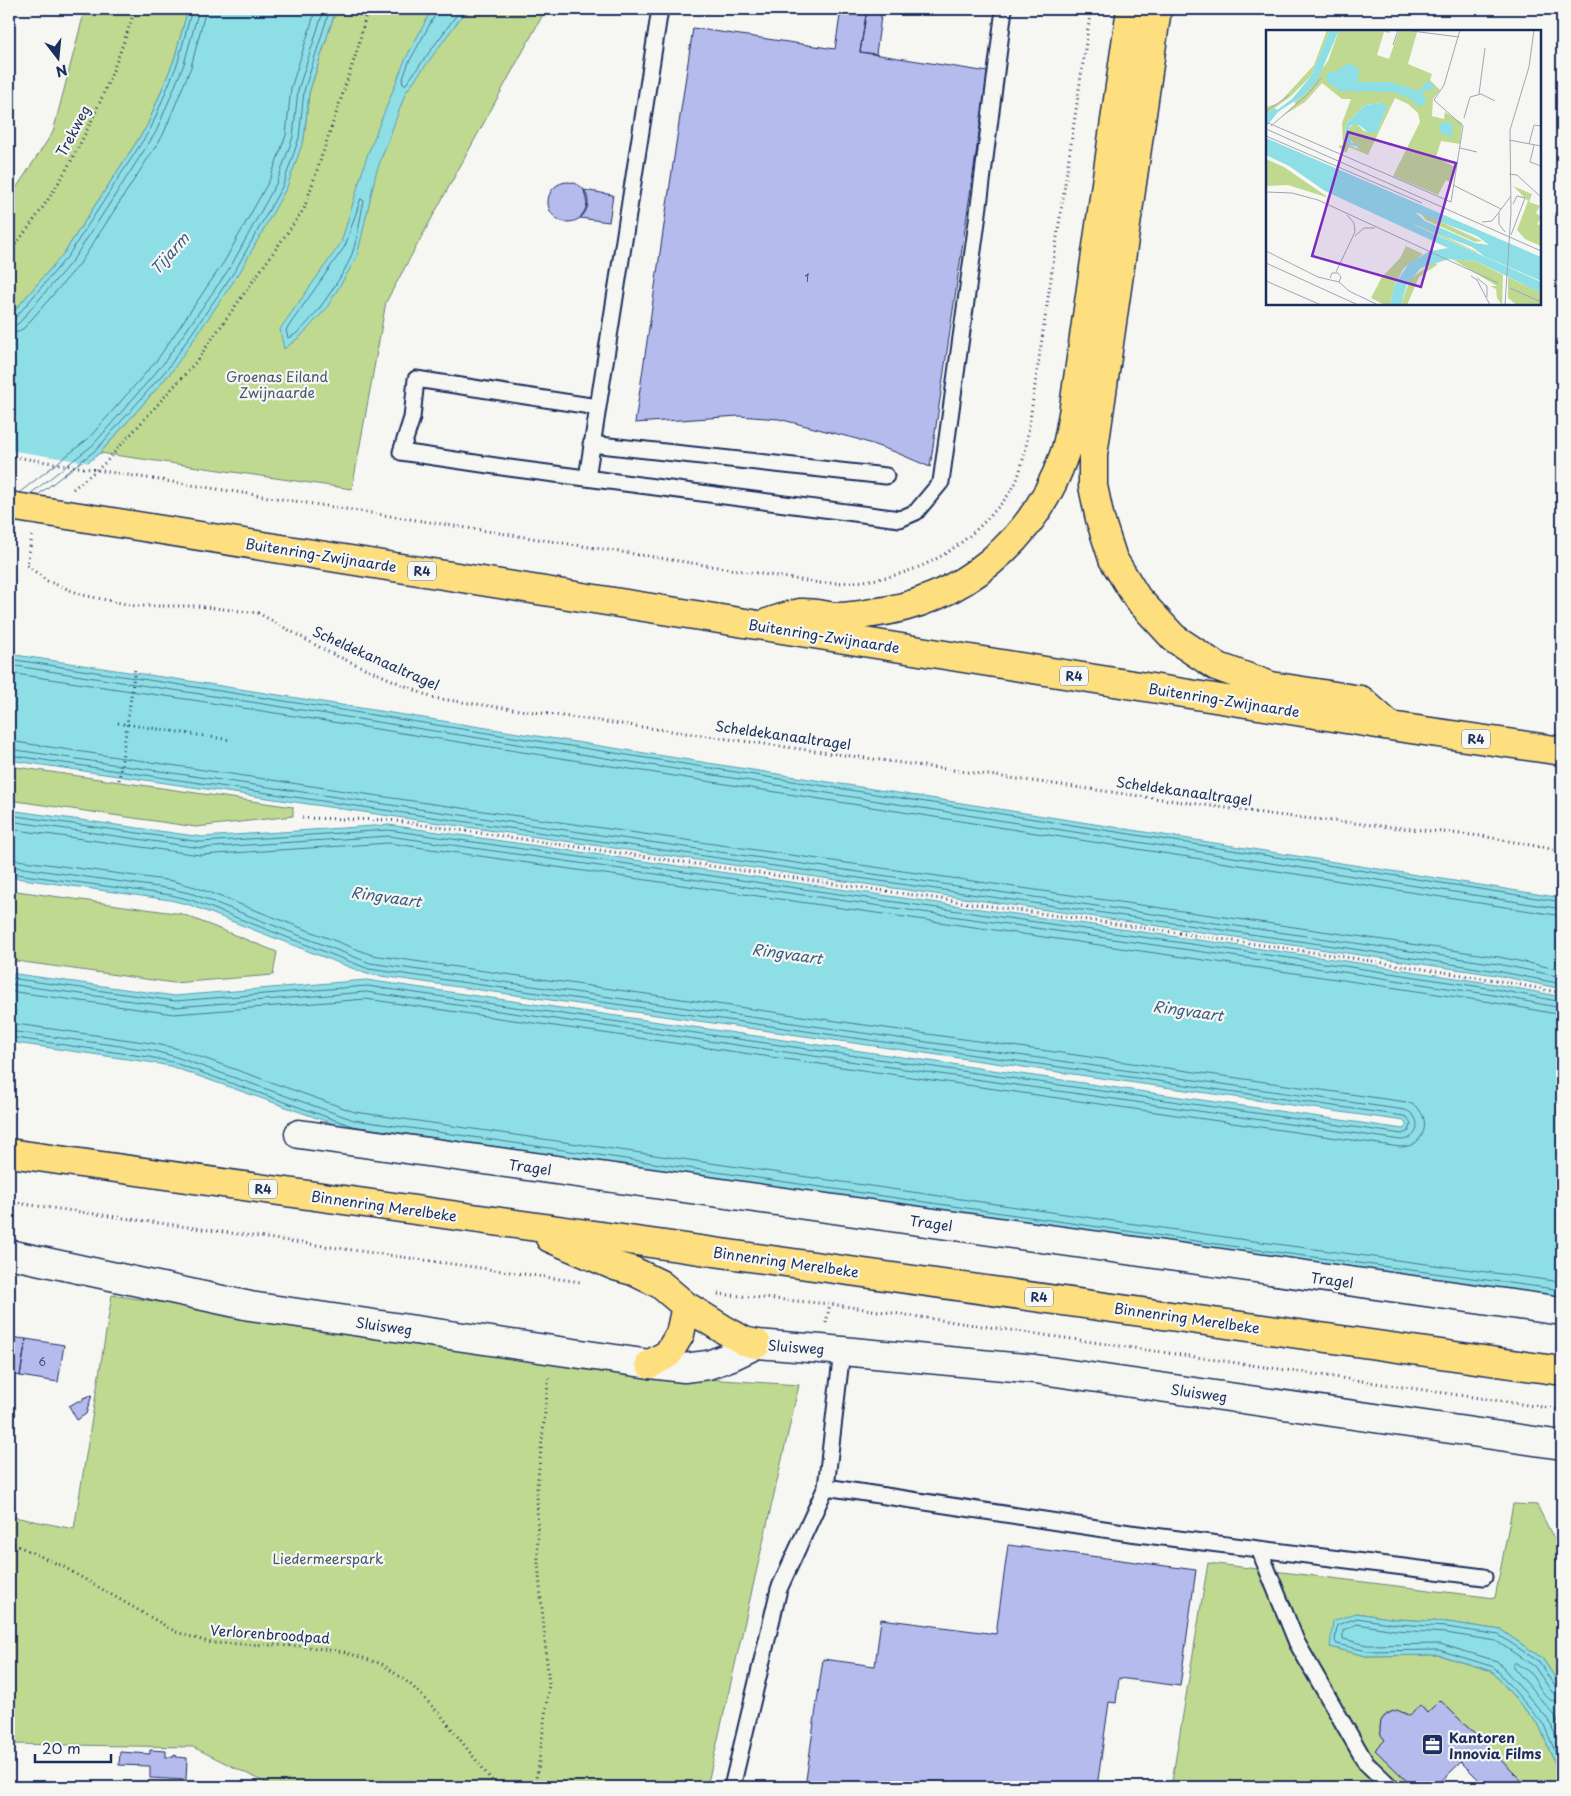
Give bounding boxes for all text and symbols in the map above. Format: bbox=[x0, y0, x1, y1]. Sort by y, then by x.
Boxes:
inset map bbox=[1266, 30, 1541, 305]
north arrow bbox=[32, 32, 82, 82]
text: N bbox=[53, 59, 70, 83]
street label: Trekweg bbox=[51, 101, 95, 161]
water label: Tijarm bbox=[144, 227, 194, 279]
house number: 1 bbox=[805, 269, 810, 286]
park label: Groenas Eiland Zwijnaarde bbox=[226, 366, 328, 403]
street label: Buitenring-Zwijnaarde bbox=[244, 533, 398, 577]
road number: R4 bbox=[408, 562, 436, 580]
street label: Buitenring-Zwijnaarde bbox=[747, 614, 901, 658]
street label: Scheldekanaaltragel bbox=[309, 621, 443, 695]
road number: R4 bbox=[1060, 666, 1088, 686]
street label: Buitenring-Zwijnaarde bbox=[1147, 678, 1301, 722]
street label: Scheldekanaaltragel bbox=[714, 715, 852, 755]
road number: R4 bbox=[1462, 730, 1490, 749]
street label: Scheldekanaaltragel bbox=[1115, 771, 1253, 811]
water label: Ringvaart bbox=[349, 880, 424, 913]
water label: Ringvaart bbox=[750, 937, 825, 970]
water label: Ringvaart bbox=[1151, 994, 1226, 1027]
street label: Tragel bbox=[507, 1154, 553, 1180]
road number: R4 bbox=[249, 1180, 277, 1198]
street label: Binnenring Merelbeke bbox=[310, 1185, 459, 1227]
street label: Tragel bbox=[908, 1210, 954, 1236]
street label: Binnenring Merelbeke bbox=[712, 1241, 861, 1283]
street label: Tragel bbox=[1309, 1267, 1355, 1293]
road number: R4 bbox=[1025, 1288, 1053, 1306]
street label: Binnenring Merelbeke bbox=[1113, 1297, 1262, 1339]
street label: Sluisweg bbox=[354, 1312, 414, 1340]
street label: Sluisweg bbox=[767, 1335, 825, 1359]
house number: 6 bbox=[38, 1353, 46, 1370]
street label: Sluisweg bbox=[1169, 1379, 1229, 1407]
park label: Liedermeerspark bbox=[272, 1548, 384, 1569]
street label: Verlorenbroodpad bbox=[209, 1619, 331, 1649]
place label: Kantoren Innovia Films bbox=[1449, 1727, 1541, 1764]
scale bar bbox=[35, 1731, 111, 1763]
office icon: Kantoren Innovia Films bbox=[1421, 1733, 1445, 1757]
text: 20 m bbox=[42, 1736, 81, 1759]

